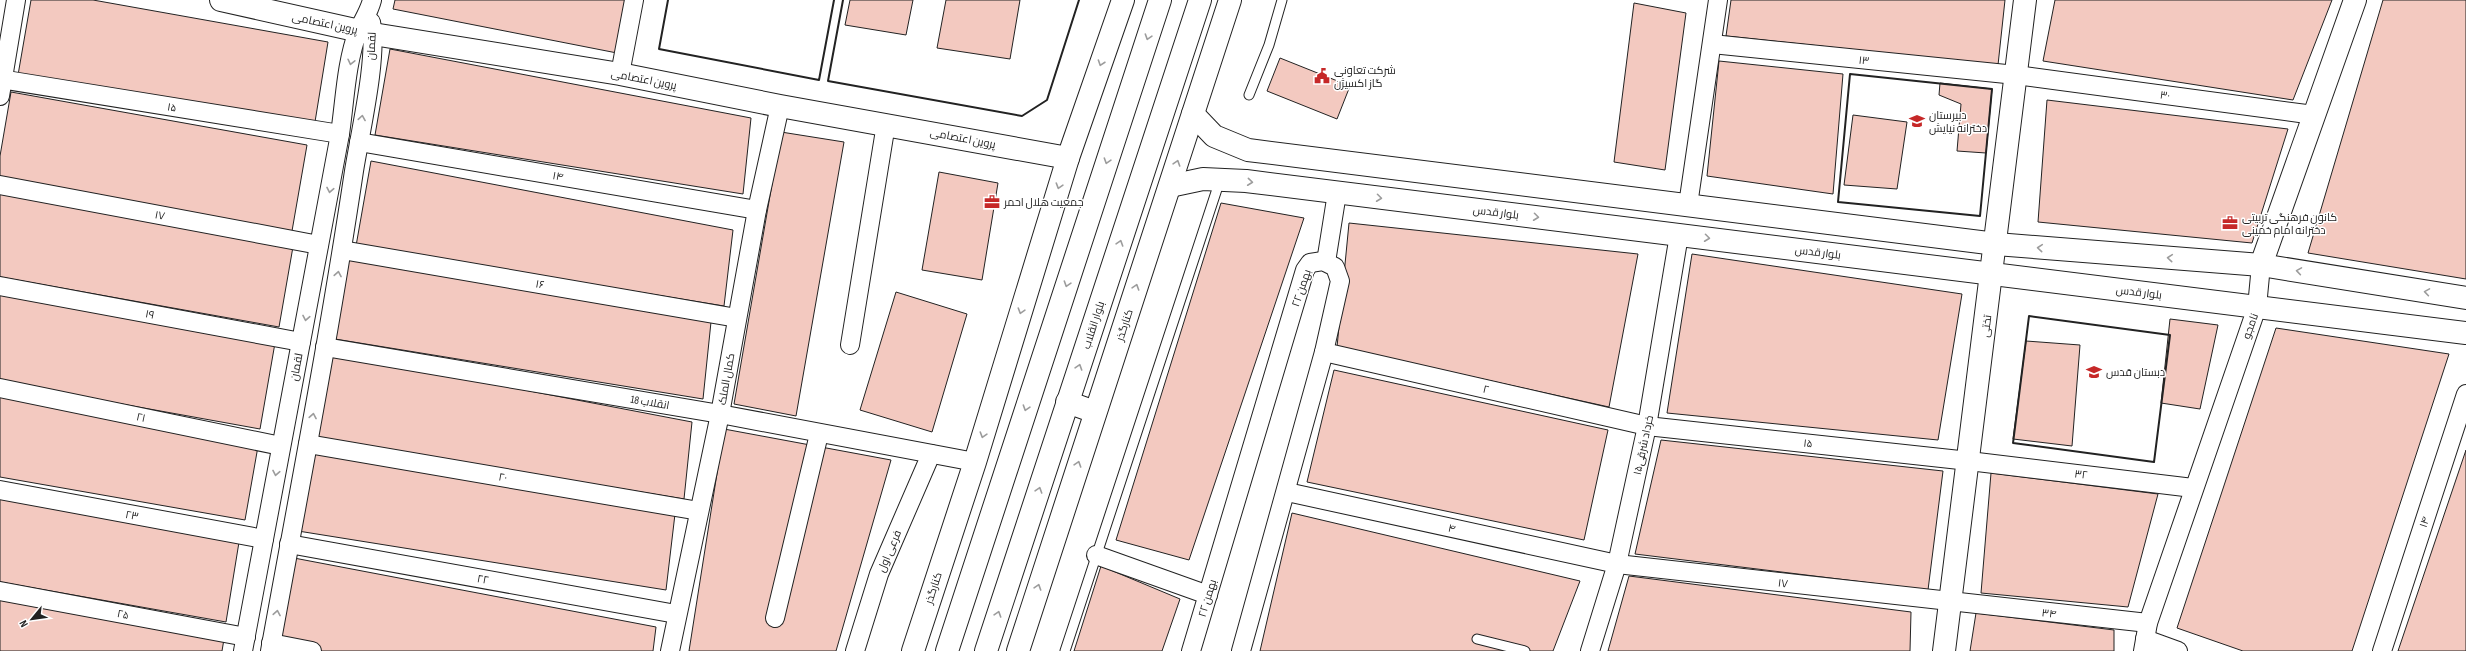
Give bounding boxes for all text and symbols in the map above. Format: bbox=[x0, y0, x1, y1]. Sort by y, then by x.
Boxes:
street label: پروین اعتصامی bbox=[291, 10, 359, 37]
street label: لقمان bbox=[364, 32, 379, 60]
one-way arrow bbox=[1144, 33, 1153, 40]
street label: ۱۳ bbox=[1858, 53, 1870, 68]
one-way arrow bbox=[347, 58, 356, 65]
one-way arrow bbox=[1097, 60, 1106, 67]
place label: شرکت تعاونی گاز اکسیژن bbox=[1334, 64, 1396, 90]
street label: پروین اعتصامی bbox=[610, 67, 678, 92]
public building icon: شرکت تعاونی گاز اکسیژن bbox=[1313, 67, 1331, 85]
street label: ۳۰ bbox=[2159, 88, 2171, 103]
street label: ۱۵ bbox=[166, 100, 178, 115]
place label: دبیرستان دخترانه نیایش bbox=[1929, 109, 1987, 135]
school or university icon: دبیرستان دخترانه نیایش bbox=[1908, 112, 1926, 130]
one-way arrow bbox=[357, 115, 366, 121]
street label: پروین اعتصامی bbox=[929, 126, 997, 151]
one-way arrow bbox=[1103, 157, 1112, 164]
one-way arrow bbox=[1172, 160, 1181, 167]
street label: ۱۴ bbox=[552, 169, 564, 184]
one-way arrow bbox=[1247, 177, 1253, 186]
one-way arrow bbox=[1055, 182, 1064, 189]
one-way arrow bbox=[326, 187, 334, 194]
office icon: جمعیت هلال احمر bbox=[983, 193, 1001, 211]
one-way arrow bbox=[1376, 193, 1382, 202]
place label: جمعیت هلال احمر bbox=[1003, 196, 1084, 209]
street label: بلوار قدس bbox=[1472, 203, 1520, 222]
street label: ۱۷ bbox=[154, 208, 166, 223]
place label: کانون فرهنگی تربیتی دخترانه امام خمینی bbox=[2242, 211, 2337, 238]
one-way arrow bbox=[1533, 212, 1539, 221]
office icon: کانون فرهنگی تربیتی دخترانه امام خمینی bbox=[2221, 214, 2239, 232]
one-way arrow bbox=[1704, 233, 1710, 242]
one-way arrow bbox=[1115, 240, 1124, 247]
street label: بلوار قدس bbox=[1794, 243, 1842, 262]
one-way arrow bbox=[2037, 243, 2043, 252]
one-way arrow bbox=[2167, 254, 2173, 263]
one-way arrow bbox=[2296, 267, 2302, 276]
street label: ۲۲ بهمن bbox=[1289, 268, 1314, 309]
one-way arrow bbox=[333, 271, 342, 277]
street label: ۱۶ bbox=[535, 277, 545, 292]
one-way arrow bbox=[1063, 281, 1072, 288]
street label: بلوار قدس bbox=[2115, 283, 2163, 302]
one-way arrow bbox=[1132, 284, 1140, 291]
one-way arrow bbox=[2424, 288, 2431, 297]
street label: بلوار انقلاب bbox=[1080, 300, 1107, 351]
street label: ۱۹ bbox=[144, 307, 156, 322]
one-way arrow bbox=[1017, 307, 1026, 314]
street label: کنارگذر bbox=[1113, 308, 1136, 344]
street label: نامجو bbox=[2240, 312, 2261, 341]
street label: تختی bbox=[1979, 314, 1994, 338]
one-way arrow bbox=[302, 315, 310, 321]
street label: لقمان bbox=[287, 352, 306, 382]
street label: کمال الملک bbox=[716, 352, 737, 406]
one-way arrow bbox=[1074, 363, 1083, 370]
school or university icon: دبستان قدس bbox=[2085, 363, 2103, 381]
place label: دبستان قدس bbox=[2106, 366, 2165, 379]
street label: ۲ bbox=[1482, 383, 1490, 397]
street label: انقلاب 18 bbox=[629, 393, 670, 412]
one-way arrow bbox=[1023, 404, 1031, 411]
street label: ۲۱ bbox=[135, 410, 147, 425]
one-way arrow bbox=[308, 413, 316, 419]
street label: ۱۵خرداد شرقی bbox=[1631, 414, 1656, 476]
one-way arrow bbox=[979, 431, 988, 438]
street label: ۱۵ bbox=[1803, 437, 1813, 450]
one-way arrow bbox=[1073, 460, 1082, 467]
street label: ۳۲ bbox=[2074, 467, 2088, 482]
one-way arrow bbox=[273, 470, 281, 477]
street label: ۲۰ bbox=[498, 470, 508, 485]
one-way arrow bbox=[1034, 487, 1042, 494]
street label: ۲۳ bbox=[124, 508, 140, 523]
street label: ۱۴ bbox=[2417, 515, 2432, 529]
street label: ۴ bbox=[1447, 521, 1457, 536]
street label: فرعی اول bbox=[875, 528, 904, 574]
street label: کنارگذر bbox=[922, 571, 945, 607]
street label: ۲۲ bbox=[476, 572, 490, 587]
street label: ۱۷ bbox=[1777, 576, 1789, 591]
street label: ۲۲ بهمن bbox=[1196, 578, 1219, 619]
one-way arrow bbox=[1033, 584, 1042, 591]
north arrow bbox=[12, 599, 52, 639]
street label: ۳۴ bbox=[2041, 606, 2057, 621]
street label: ۲۵ bbox=[116, 607, 130, 622]
one-way arrow bbox=[272, 610, 281, 616]
one-way arrow bbox=[994, 611, 1002, 618]
text: N bbox=[17, 618, 31, 629]

